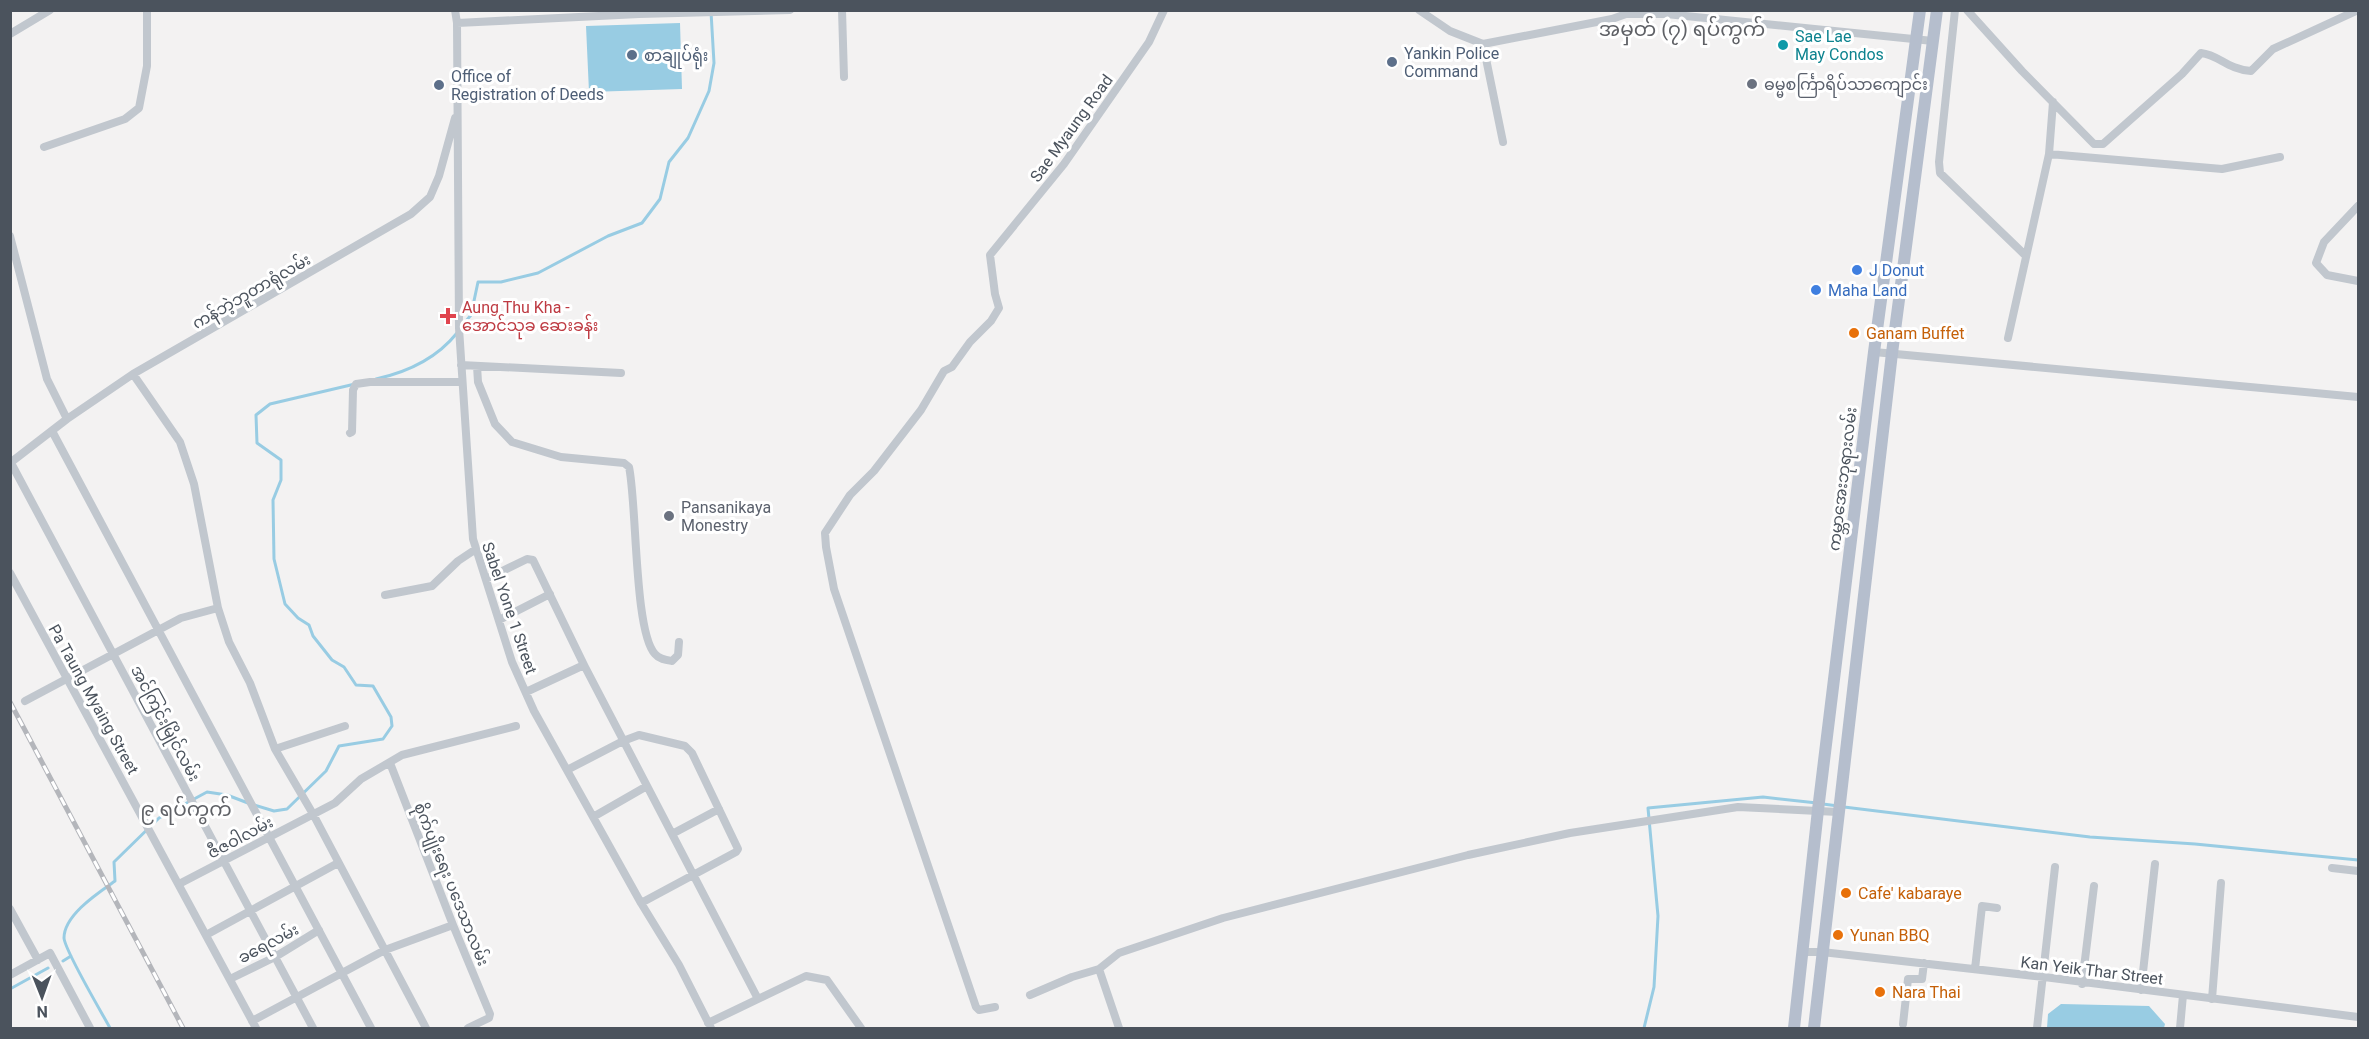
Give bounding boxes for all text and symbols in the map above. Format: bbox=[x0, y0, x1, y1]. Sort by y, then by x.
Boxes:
district label: အမှတ် (၇) ရပ်ကွက် bbox=[1599, 15, 1765, 46]
place label: Sae Lae May Condos bbox=[1795, 27, 1884, 64]
marker: Sae Lae May Condos bbox=[1776, 38, 1790, 52]
place label: စာချုပ်ရုံး bbox=[644, 44, 708, 70]
place label: Yankin Police Command bbox=[1404, 44, 1499, 81]
marker: စာချုပ်ရုံး bbox=[625, 48, 639, 62]
marker: Yankin Police Command bbox=[1385, 55, 1399, 69]
place label: Office of Registration of Deeds bbox=[451, 67, 604, 104]
street label: Sae Myaung Road bbox=[1026, 71, 1117, 186]
place label: ဓမ္မစင်္ကြာရိပ်သာကျောင်း bbox=[1764, 73, 1928, 98]
marker: ဓမ္မစင်္ကြာရိပ်သာကျောင်း bbox=[1745, 77, 1759, 91]
marker: Office of Registration of Deeds bbox=[432, 78, 446, 92]
street label: ကန်ဘဲ့ဘူတာရုံလမ်း bbox=[188, 248, 316, 337]
place label: J Donut bbox=[1869, 261, 1924, 280]
marker: J Donut bbox=[1850, 263, 1864, 277]
place label: Maha Land bbox=[1828, 281, 1907, 300]
marker: Maha Land bbox=[1809, 283, 1823, 297]
place label: Aung Thu Kha - အောင်သုခ ဆေးခန်း bbox=[462, 298, 598, 340]
marker: Aung Thu Kha - အောင်သုခ ဆေးခန်း bbox=[439, 307, 457, 325]
place label: Ganam Buffet bbox=[1866, 324, 1965, 343]
marker: Ganam Buffet bbox=[1847, 326, 1861, 340]
street label: ကမ္ဘာအေးဘုရားလမ်း bbox=[1822, 406, 1866, 553]
place label: Pansanikaya Monestry bbox=[681, 498, 771, 535]
marker: Pansanikaya Monestry bbox=[662, 509, 676, 523]
street label: Sabel Yone 1 Street bbox=[478, 540, 541, 677]
street label: Pa Taung Myaing Street bbox=[44, 621, 143, 777]
street label: အင်ကြင်းမြိုင်လမ်း bbox=[123, 661, 206, 786]
district label: ၉ ရပ်ကွက် bbox=[140, 795, 232, 825]
street label: စိုက်ပျိုးရေး ပဒေသာလမ်း bbox=[405, 799, 495, 970]
street label: ဇီဇဝါလမ်း bbox=[203, 811, 276, 863]
place label: Cafe' kabaraye bbox=[1858, 884, 1962, 903]
marker: Cafe' kabaraye bbox=[1839, 886, 1853, 900]
street label: ခရေလမ်း bbox=[234, 918, 304, 971]
place label: Yunan BBQ bbox=[1850, 926, 1929, 945]
marker: Yunan BBQ bbox=[1831, 928, 1845, 942]
street label: Kan Yeik Thar Street bbox=[2020, 952, 2164, 989]
north arrow bbox=[12, 967, 72, 1027]
place label: Nara Thai bbox=[1892, 983, 1961, 1002]
marker: Nara Thai bbox=[1873, 985, 1887, 999]
text: N bbox=[36, 1002, 48, 1021]

